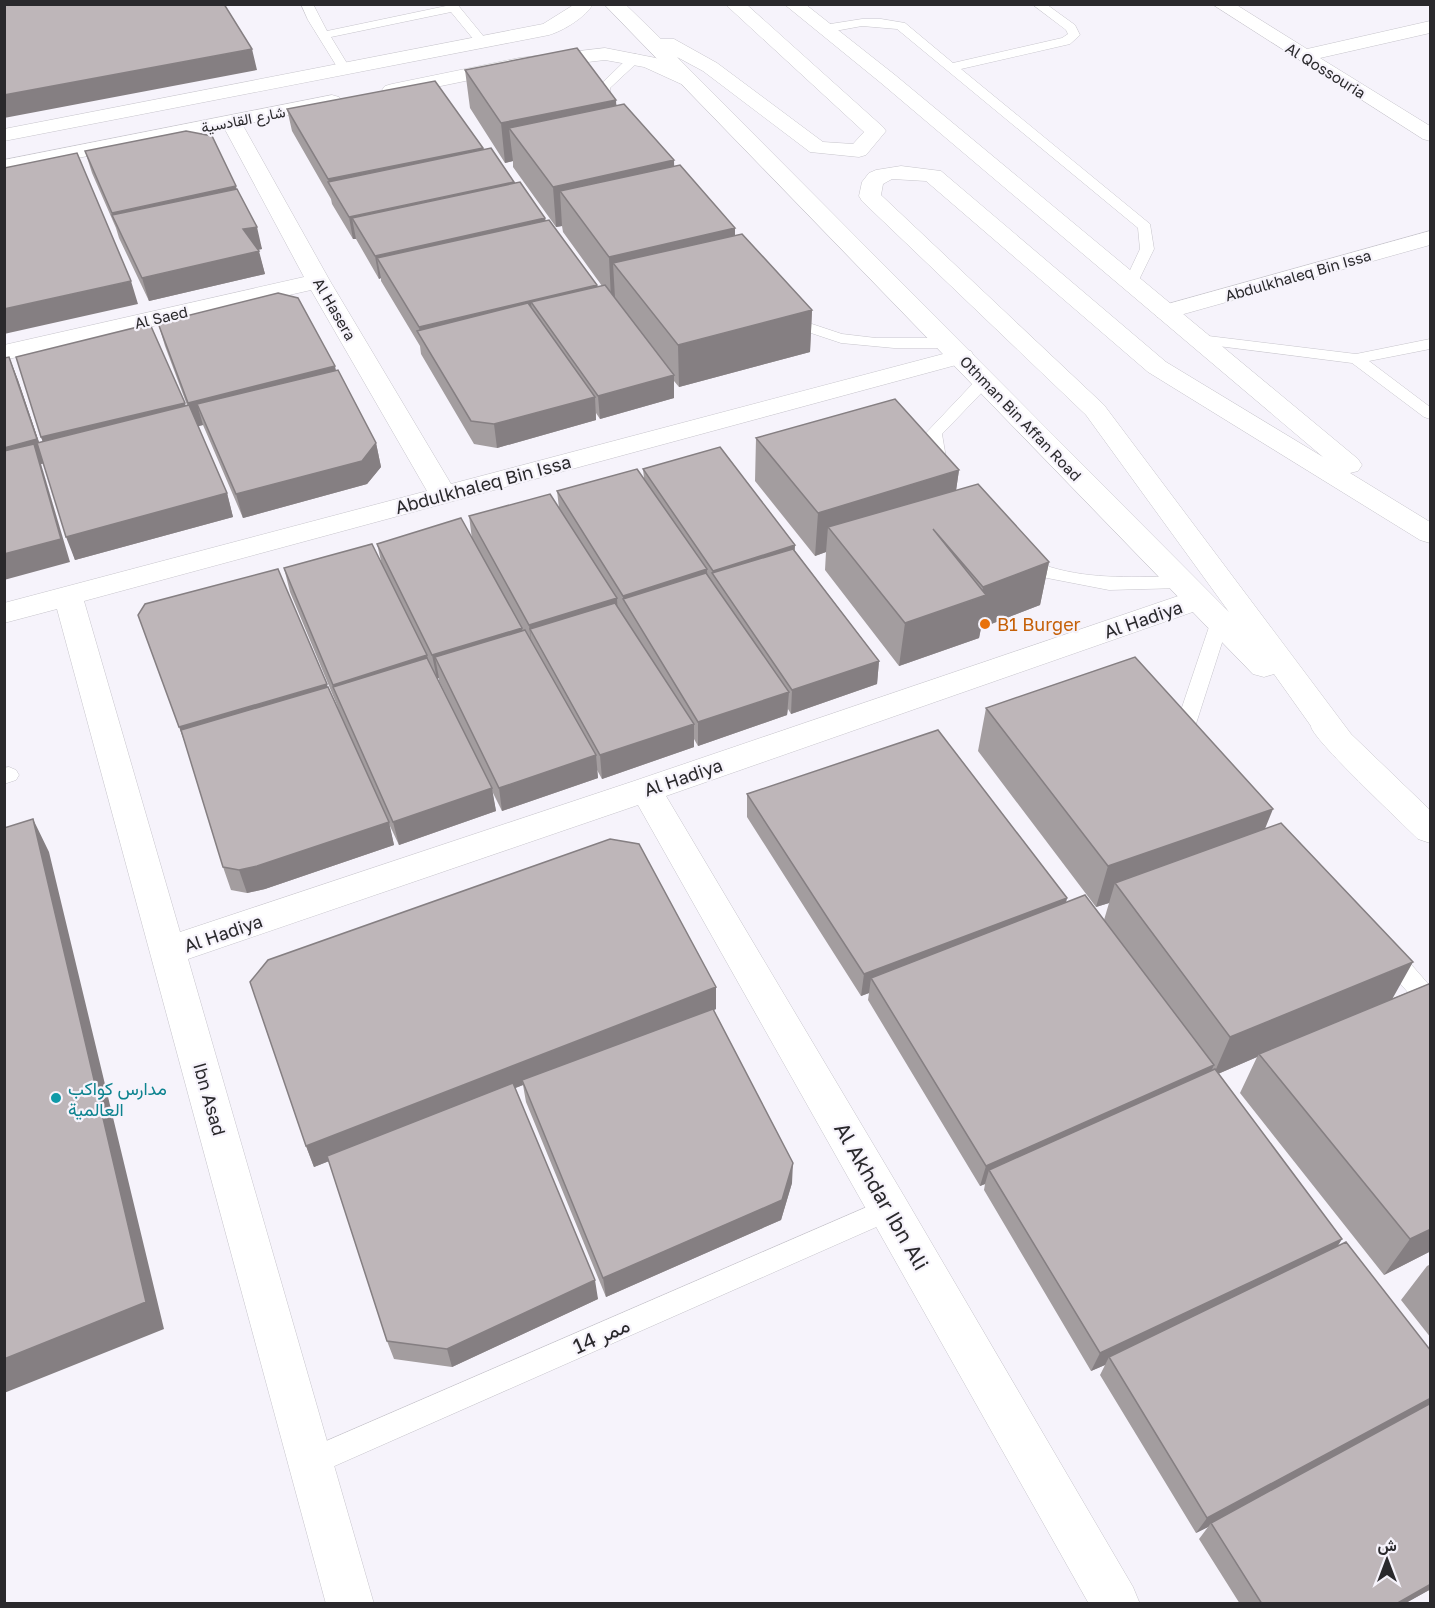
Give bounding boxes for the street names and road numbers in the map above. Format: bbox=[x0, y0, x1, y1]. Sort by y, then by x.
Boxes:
street label: Al Qossouria bbox=[1283, 38, 1369, 102]
street label: شارع القادسية bbox=[199, 102, 287, 139]
street label: Abdulkhaleq Bin Issa bbox=[1223, 246, 1373, 304]
street label: Al Hasera bbox=[310, 275, 360, 343]
street label: Al Saed bbox=[133, 302, 189, 332]
street label: Othman Bin Affan Road bbox=[957, 352, 1085, 484]
street label: Abdulkhaleq Bin Issa bbox=[393, 450, 573, 518]
street label: Al Hadiya bbox=[1101, 595, 1185, 643]
street label: Al Hadiya bbox=[641, 753, 725, 801]
street label: Al Hadiya bbox=[181, 909, 265, 957]
street label: Ibn Asad bbox=[189, 1060, 231, 1138]
street label: Al Akhdar Ibn Ali bbox=[829, 1117, 935, 1275]
street label: ممر 14 bbox=[568, 1311, 634, 1360]

